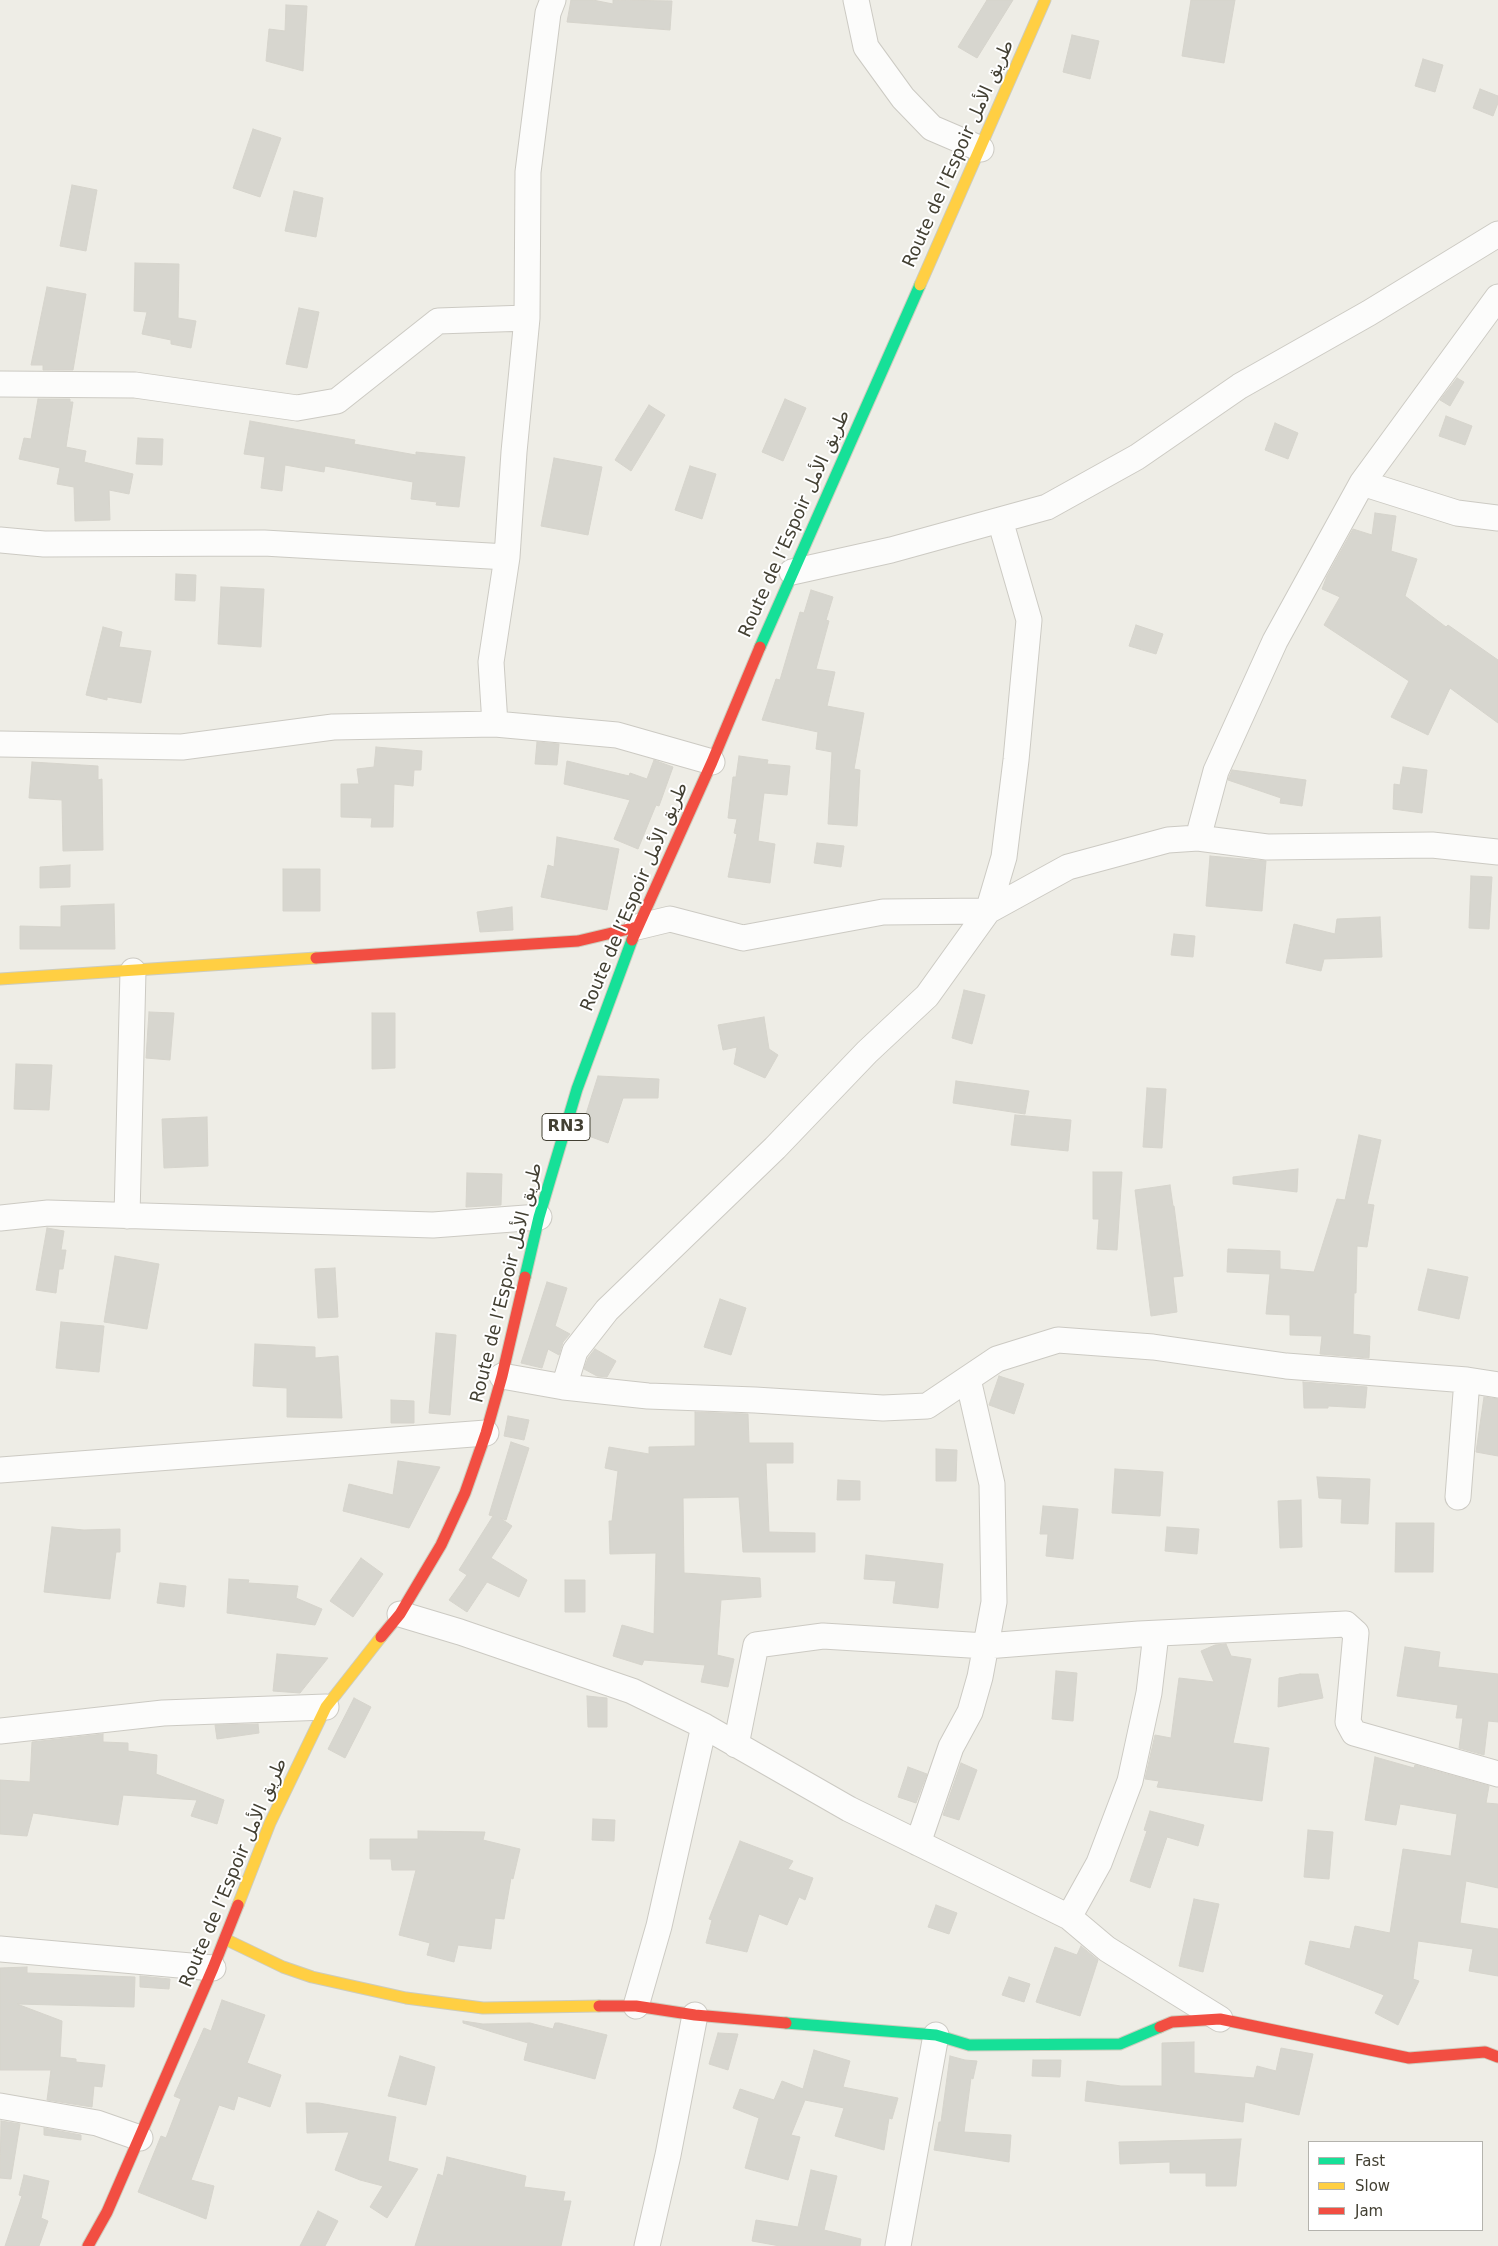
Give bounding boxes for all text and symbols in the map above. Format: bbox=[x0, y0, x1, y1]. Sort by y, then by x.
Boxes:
street label: Route de l’Espoir طريق الأمل bbox=[899, 37, 1019, 271]
street label: Route de l’Espoir طريق الأمل bbox=[735, 407, 855, 641]
street label: Route de l’Espoir طريق الأمل bbox=[577, 779, 693, 1015]
road number: RN3 bbox=[542, 1114, 590, 1140]
street label: Route de l’Espoir طريق الأمل bbox=[467, 1161, 547, 1405]
street label: Route de l’Espoir طريق الأمل bbox=[176, 1755, 292, 1991]
legend bbox=[1308, 2141, 1483, 2231]
text: Fast bbox=[1355, 2152, 1385, 2170]
text: Slow bbox=[1355, 2177, 1390, 2195]
text: Jam bbox=[1355, 2202, 1383, 2220]

